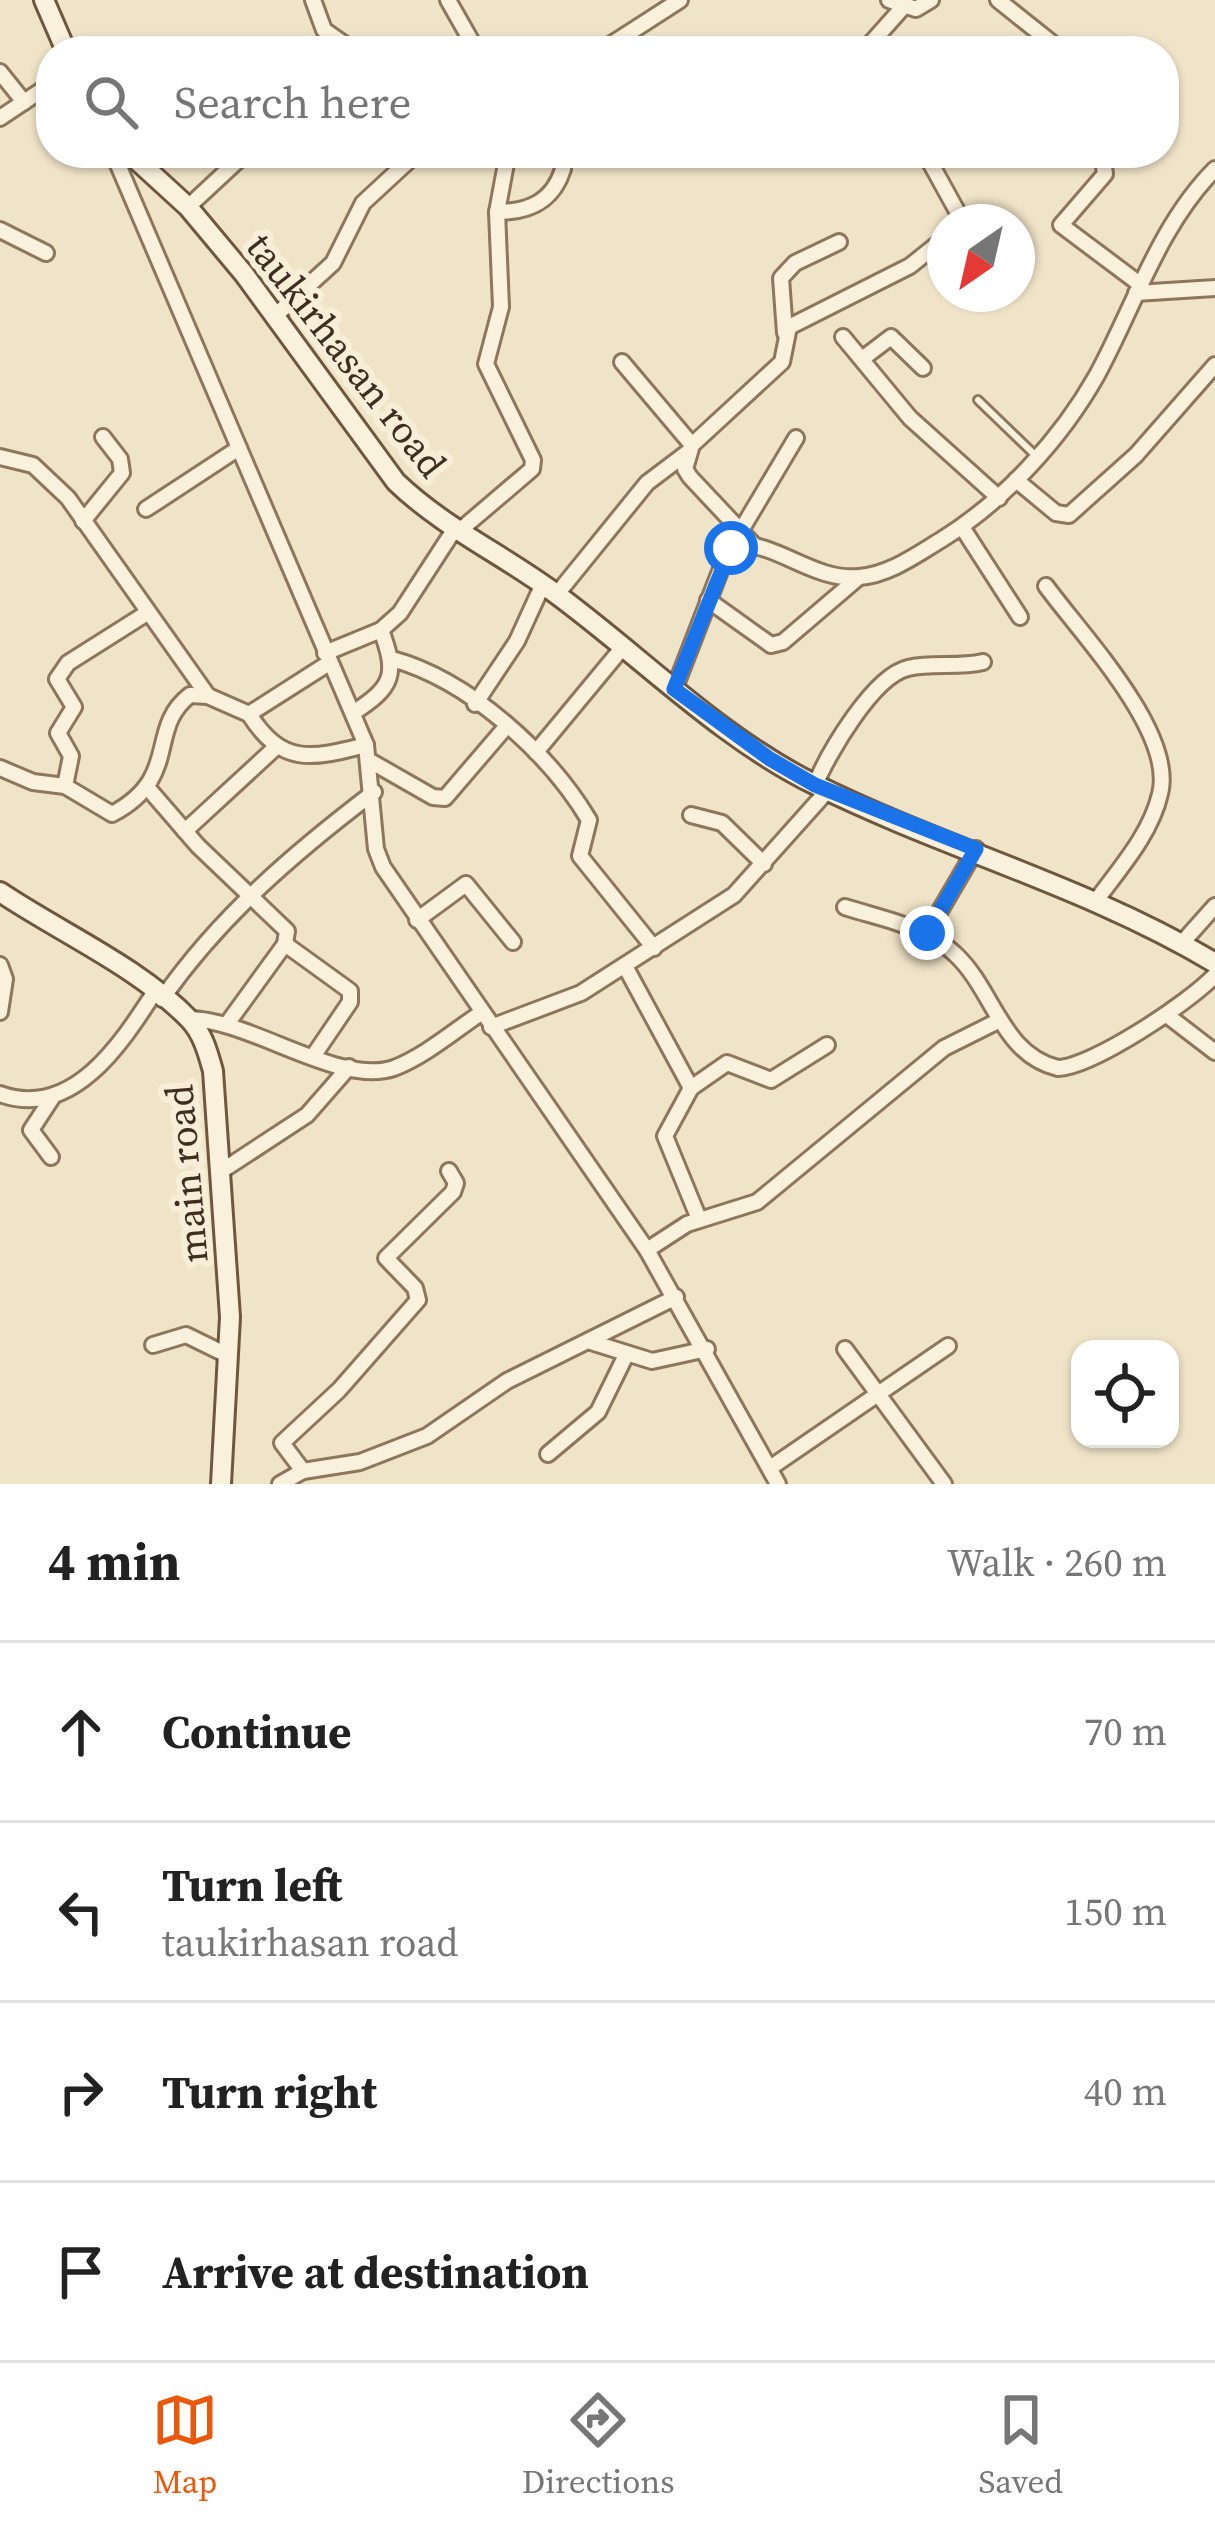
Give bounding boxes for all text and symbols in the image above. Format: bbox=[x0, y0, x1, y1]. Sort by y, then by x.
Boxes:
search box bbox=[36, 36, 1179, 168]
icon: search bbox=[78, 69, 144, 135]
text: Search here bbox=[174, 71, 411, 133]
north arrow bbox=[927, 204, 1035, 312]
street label: taukirhasan road bbox=[234, 222, 459, 488]
route start bbox=[704, 521, 758, 575]
route end bbox=[900, 906, 954, 960]
street label: main road bbox=[152, 1083, 221, 1265]
map controls bbox=[1071, 1340, 1179, 1448]
button: locate bbox=[1071, 1340, 1179, 1448]
text: 4 min bbox=[48, 1527, 180, 1597]
text: Walk · 260 m bbox=[947, 1536, 1167, 1589]
icon: ahead bbox=[48, 1699, 114, 1765]
text: Continue bbox=[162, 1701, 351, 1763]
text: 70 m bbox=[1084, 1705, 1167, 1758]
text: Turn left bbox=[162, 1854, 342, 1916]
icon: left bbox=[48, 1879, 114, 1945]
text: 150 m bbox=[1064, 1885, 1167, 1938]
text: taukirhasan road bbox=[162, 1916, 458, 1969]
icon: right bbox=[48, 2059, 114, 2125]
text: Turn right bbox=[162, 2061, 377, 2123]
text: 40 m bbox=[1084, 2065, 1167, 2118]
icon: arrive bbox=[48, 2239, 114, 2305]
text: Arrive at destination bbox=[162, 2241, 589, 2303]
tab: Map bbox=[152, 2387, 218, 2504]
tab: Directions bbox=[522, 2387, 675, 2504]
tab: Saved bbox=[978, 2387, 1063, 2504]

